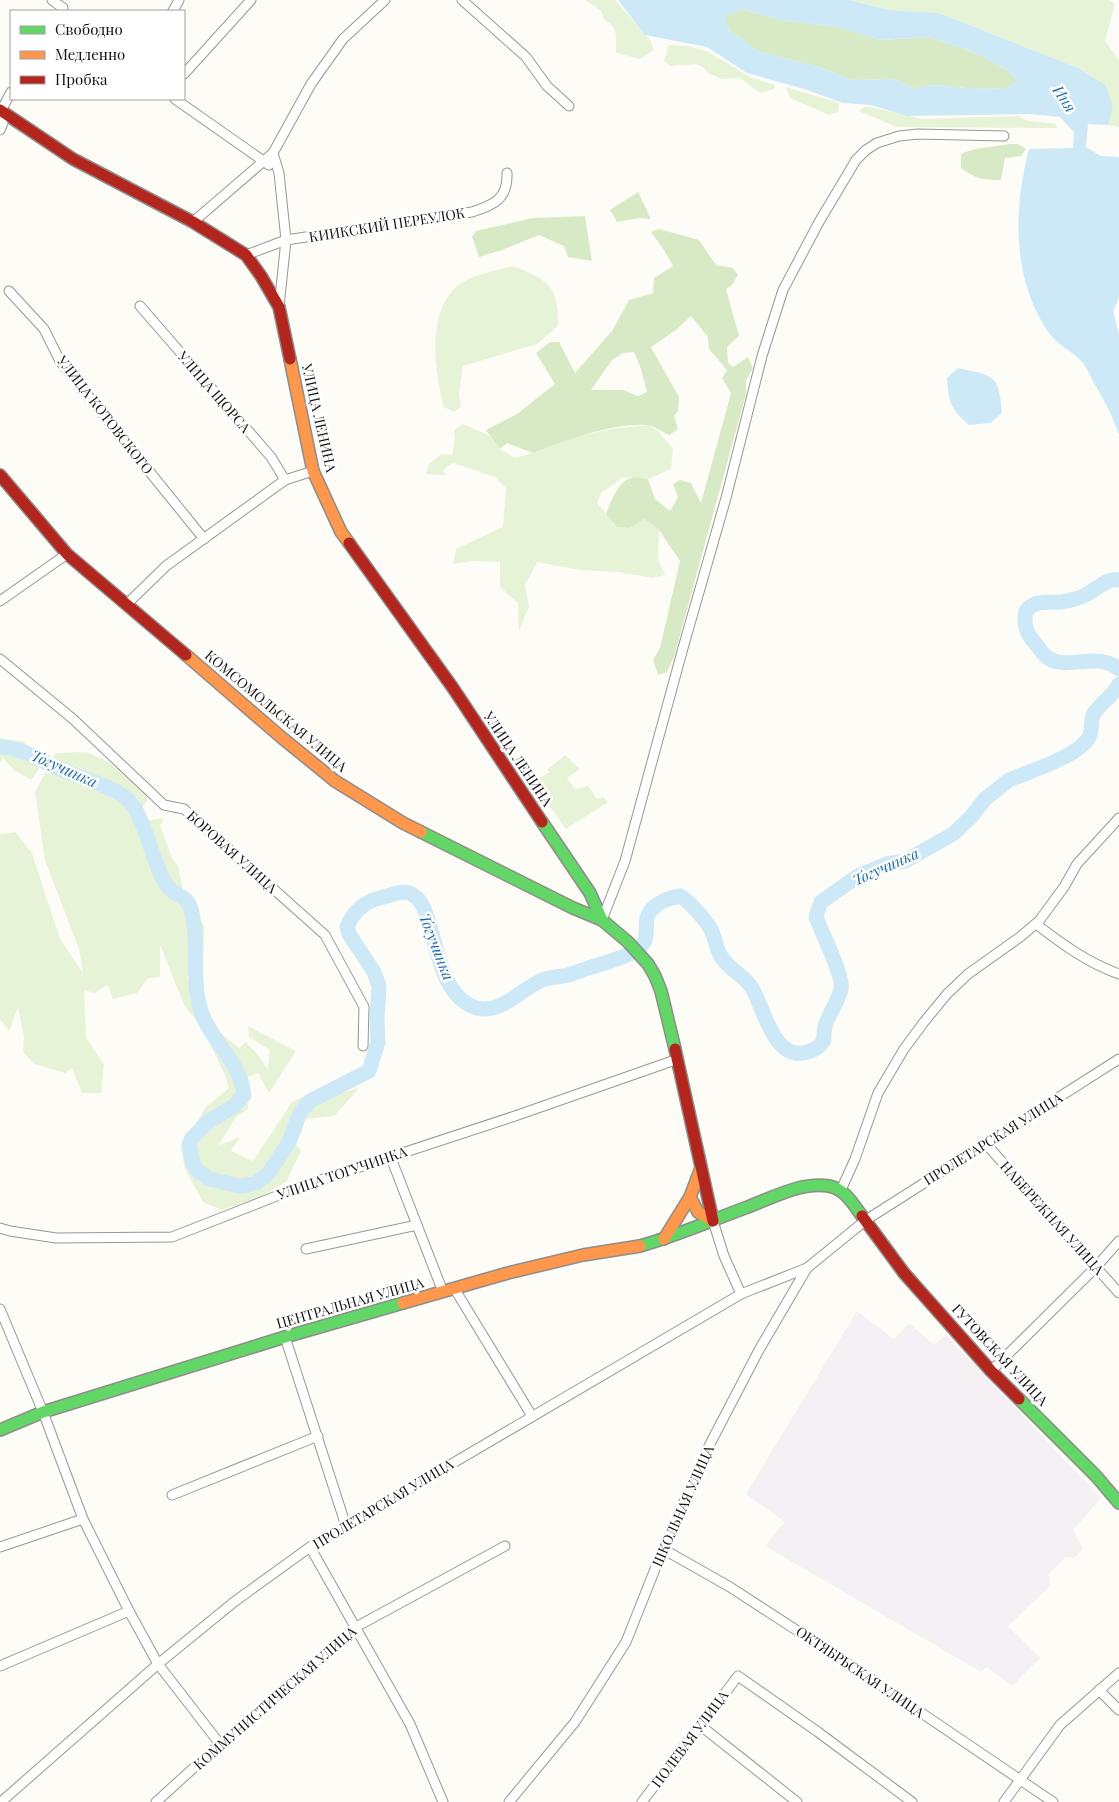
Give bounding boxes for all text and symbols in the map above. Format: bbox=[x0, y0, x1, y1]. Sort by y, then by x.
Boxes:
legend bbox=[10, 10, 185, 100]
text: Свободно bbox=[55, 19, 123, 39]
text: Медленно bbox=[55, 44, 125, 64]
text: Пробка bbox=[55, 69, 108, 89]
water label: Иня bbox=[1048, 80, 1081, 116]
street label: КИИКСКИЙ ПЕРЕУЛОК bbox=[307, 203, 467, 246]
street label: УЛИЦА ЩОРСА bbox=[173, 346, 255, 437]
street label: УЛИЦА КОТОВСКОГО bbox=[52, 351, 158, 478]
street label: УЛИЦА ЛЕНИНА bbox=[298, 361, 341, 474]
street label: КОМСОМОЛЬСКАЯ УЛИЦА bbox=[201, 645, 352, 776]
street label: УЛИЦА ЛЕНИНА bbox=[479, 707, 557, 810]
water label: Тогучинка bbox=[28, 745, 101, 792]
street label: БОРОВАЯ УЛИЦА bbox=[183, 806, 282, 897]
water label: Тогучинка bbox=[849, 843, 922, 890]
water label: Тогучинка bbox=[415, 910, 459, 983]
street label: ПРОЛЕТАРСКАЯ УЛИЦА bbox=[920, 1088, 1066, 1189]
street label: УЛИЦА ТОГУЧИНКА bbox=[273, 1141, 409, 1204]
street label: НАБЕРЕЖНАЯ УЛИЦА bbox=[996, 1157, 1109, 1279]
street label: ЦЕНТРАЛЬНАЯ УЛИЦА bbox=[274, 1272, 426, 1333]
street label: ГУТОВСКАЯ УЛИЦА bbox=[948, 1300, 1053, 1410]
street label: ШКОЛЬНАЯ УЛИЦА bbox=[647, 1442, 718, 1570]
street label: ПРОЛЕТАРСКАЯ УЛИЦА bbox=[309, 1454, 457, 1553]
street label: КОММУНИСТИЧЕСКАЯ УЛИЦА bbox=[189, 1621, 360, 1774]
street label: ОКТЯБРЬСКАЯ УЛИЦА bbox=[792, 1622, 928, 1722]
street label: ПОЛЕВАЯ УЛИЦА bbox=[647, 1686, 732, 1791]

